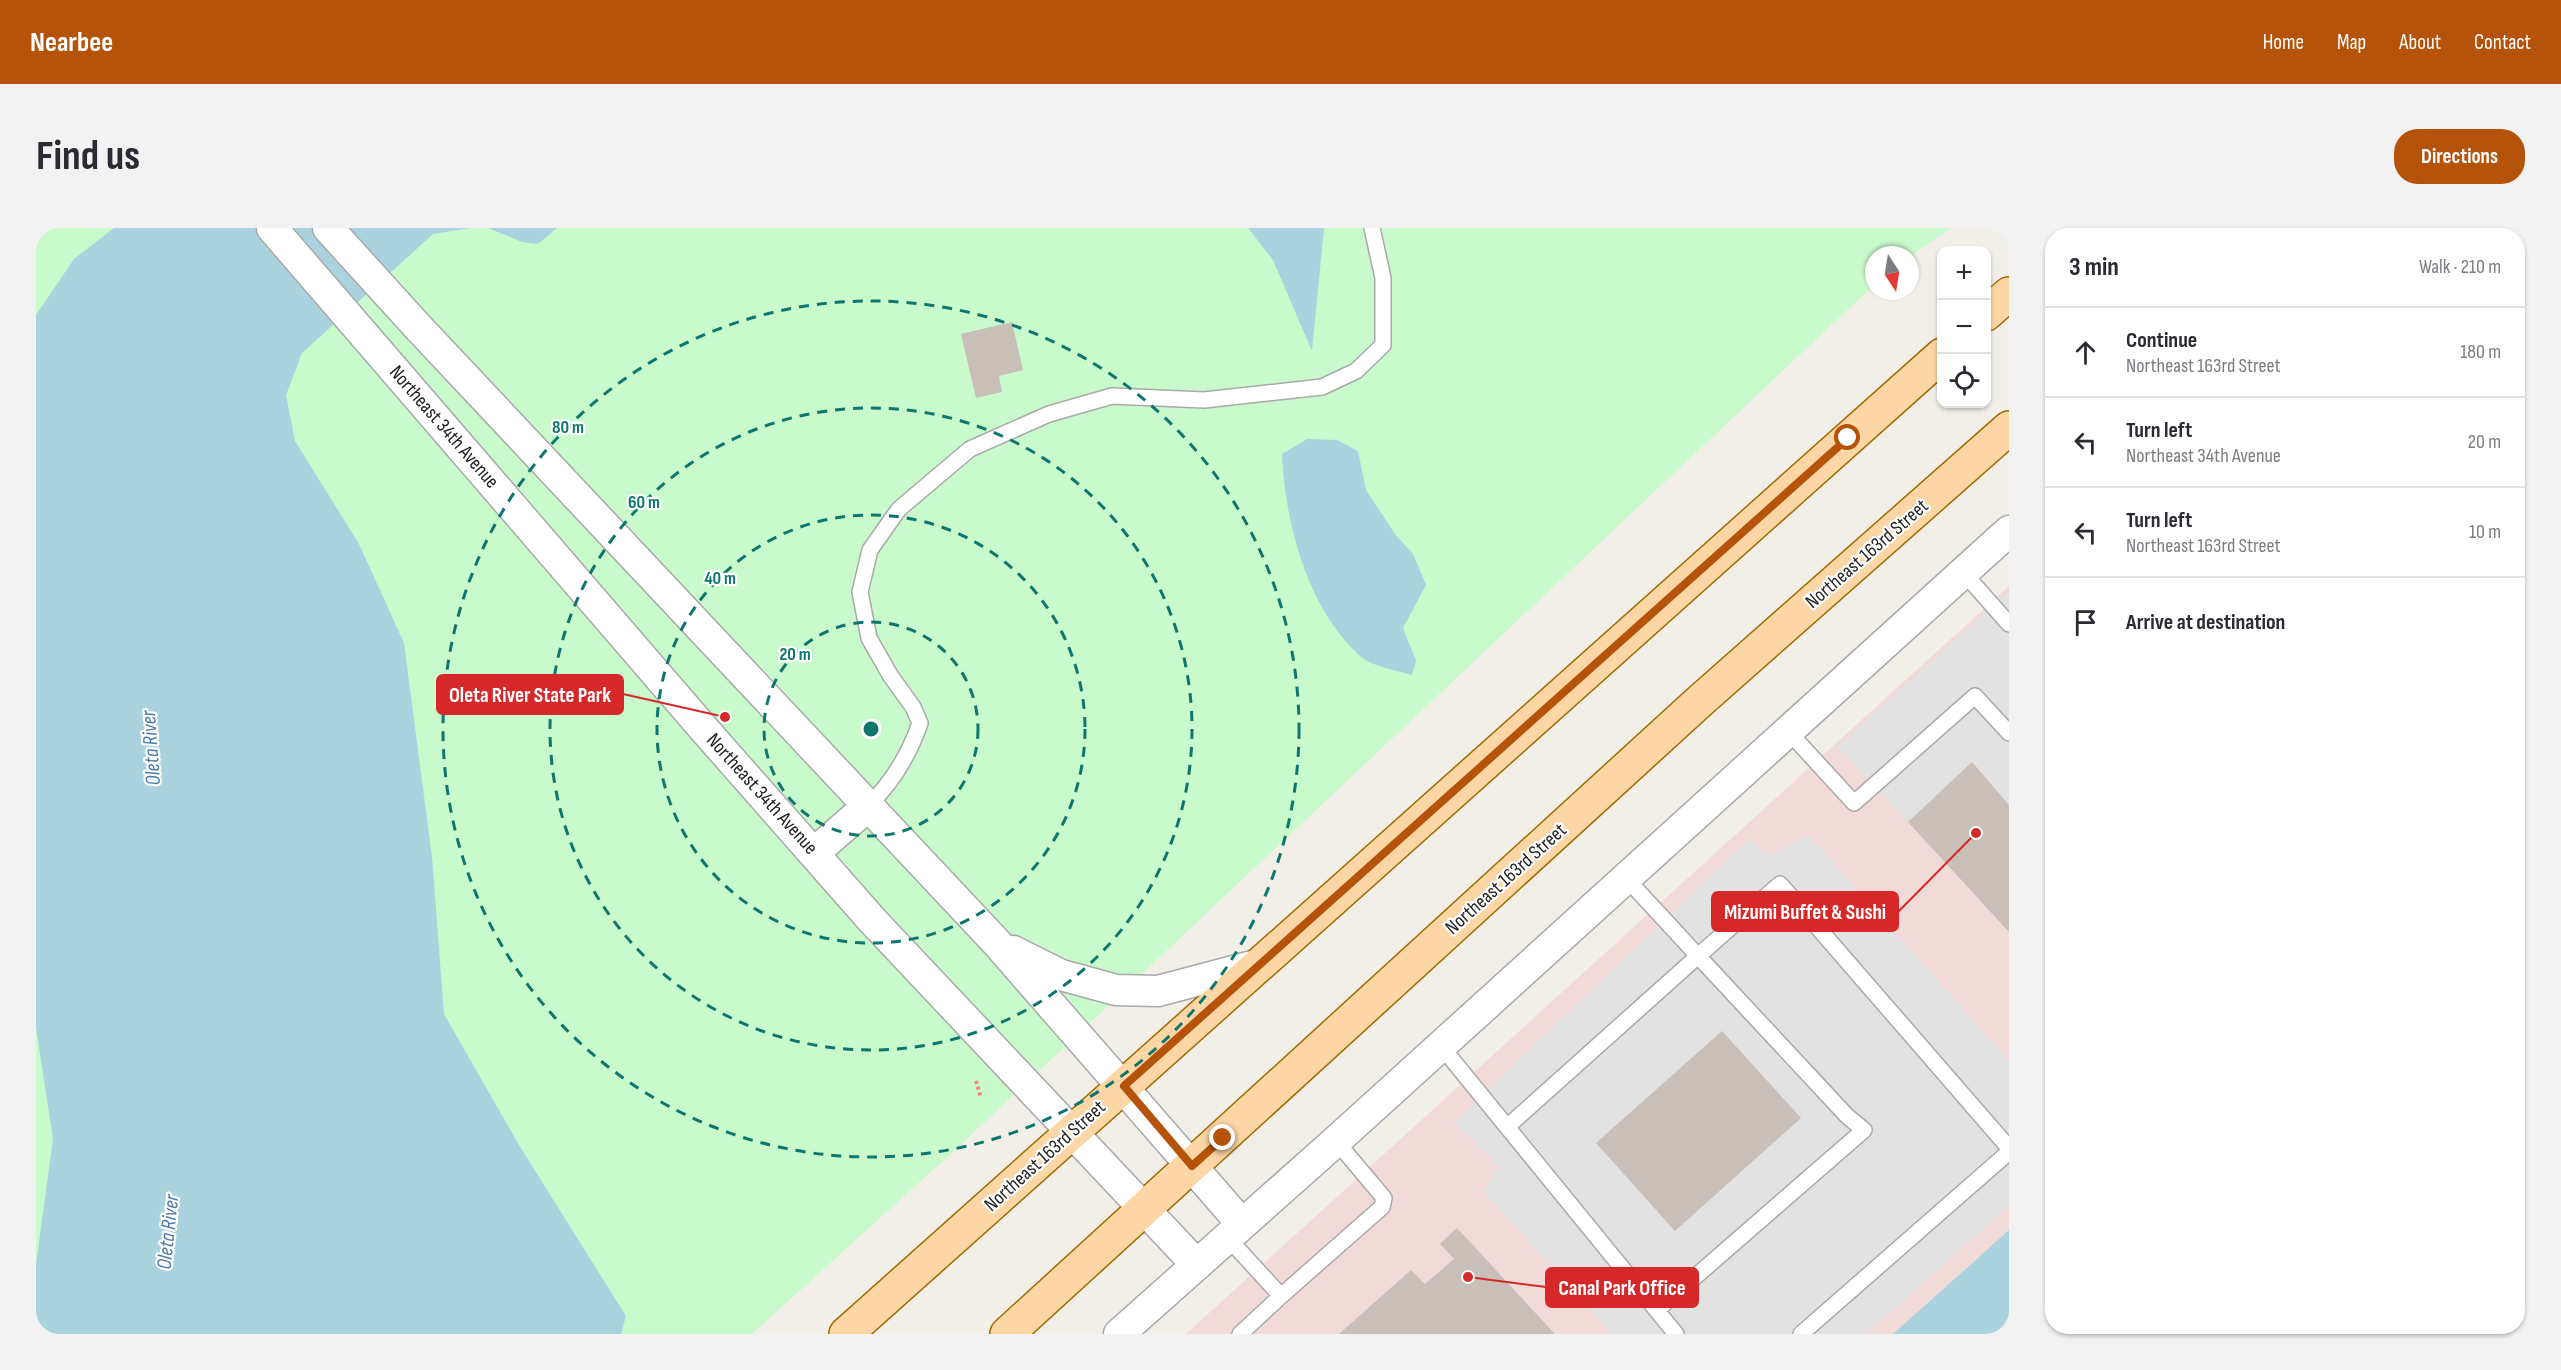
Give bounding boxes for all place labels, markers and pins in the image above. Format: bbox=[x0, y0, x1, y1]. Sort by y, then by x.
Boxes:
callout: Oleta River State Park bbox=[437, 675, 623, 714]
centre of rings bbox=[861, 719, 881, 739]
callout: Mizumi Buffet & Sushi bbox=[1712, 892, 1898, 931]
callout: Canal Park Office bbox=[1546, 1268, 1698, 1307]

